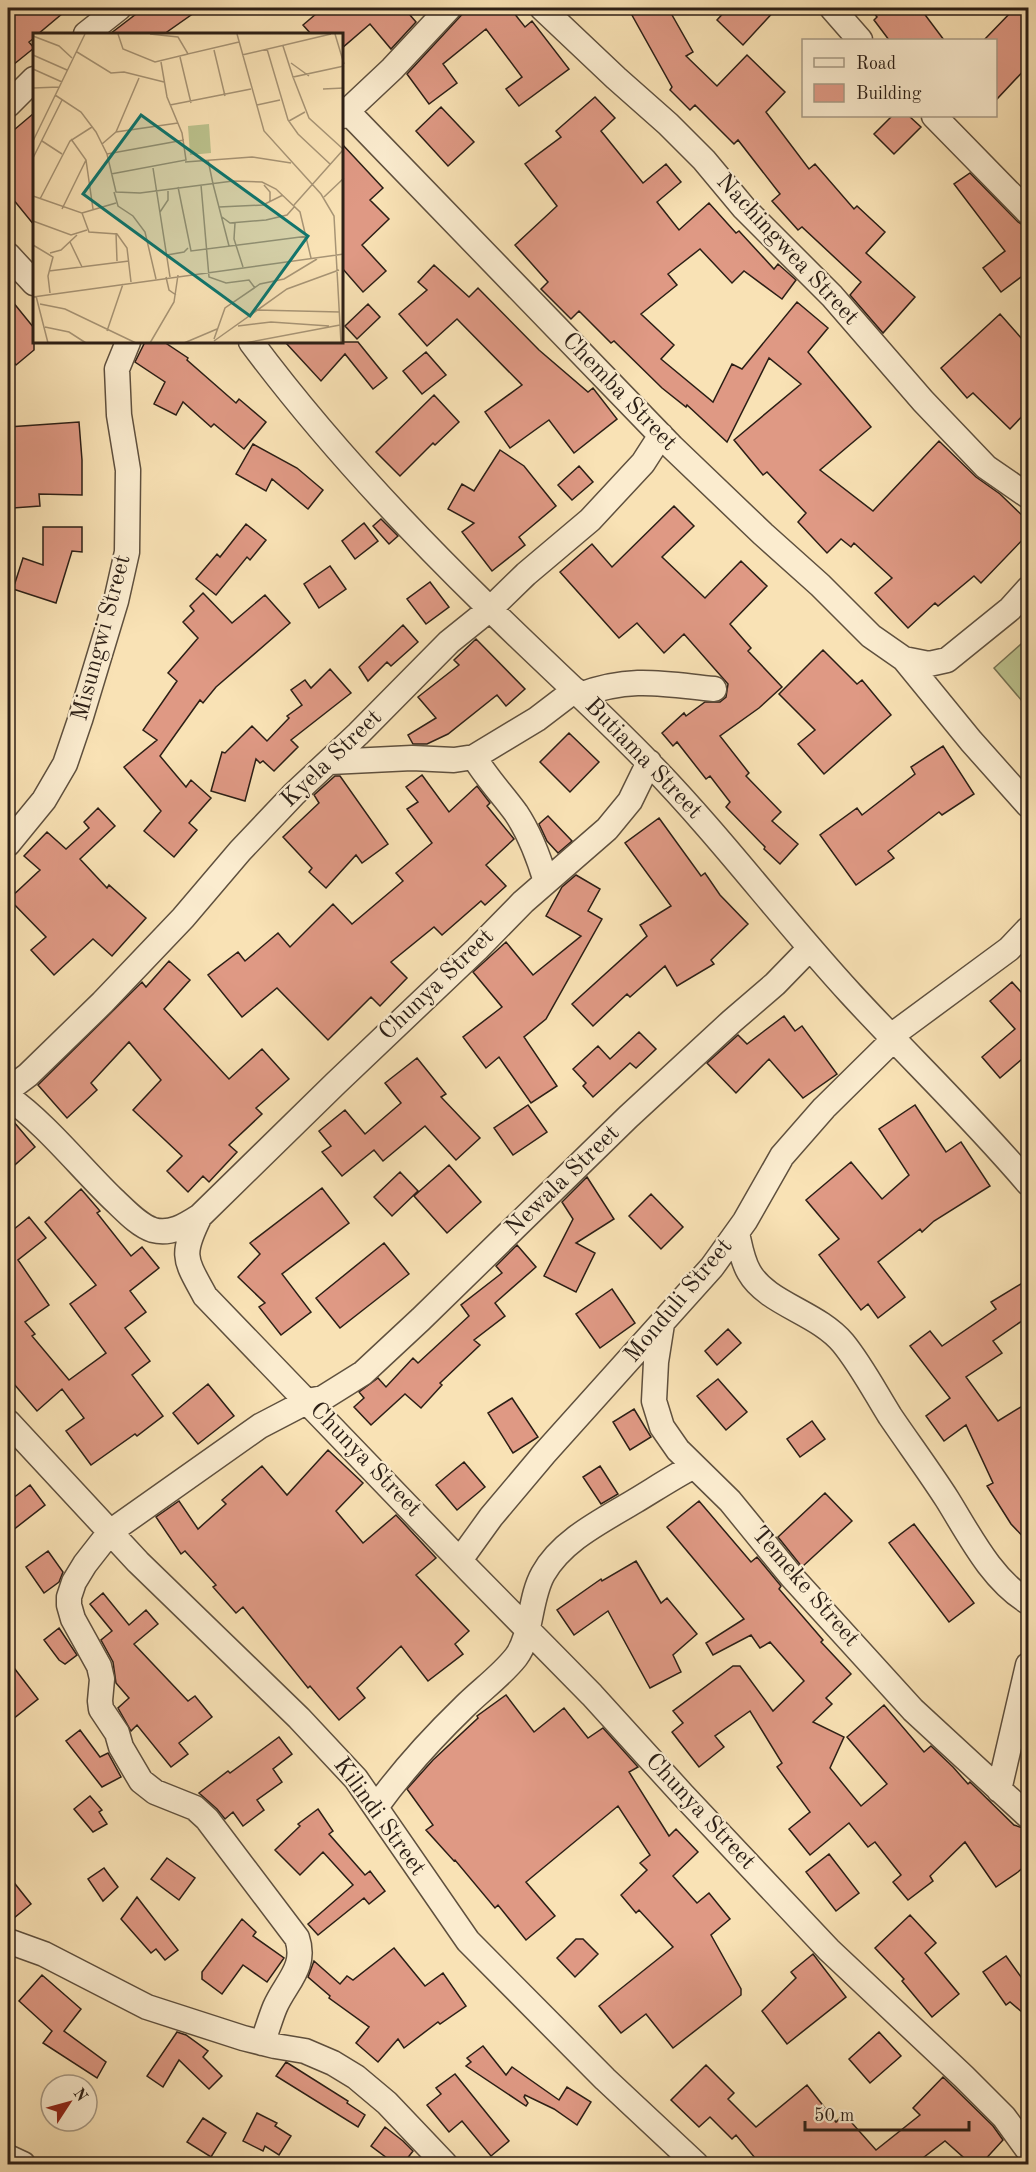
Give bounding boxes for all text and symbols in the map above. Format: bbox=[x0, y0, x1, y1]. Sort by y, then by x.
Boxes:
inset map bbox=[33, 33, 344, 344]
legend bbox=[802, 39, 997, 117]
text: Road bbox=[856, 55, 896, 73]
text: Building bbox=[856, 85, 922, 103]
street label: Nachingwea Street bbox=[711, 170, 863, 330]
street label: Chemba Street bbox=[557, 328, 681, 456]
street label: Misungwi Street bbox=[68, 552, 136, 724]
street label: Butiama Street bbox=[580, 694, 706, 824]
street label: Kyela Street bbox=[277, 705, 387, 813]
street label: Chunya Street bbox=[375, 925, 499, 1045]
street label: Newala Street bbox=[501, 1121, 625, 1241]
street label: Monduli Street bbox=[620, 1234, 738, 1368]
street label: Chunya Street bbox=[305, 1398, 425, 1522]
street label: Temeke Street bbox=[747, 1522, 863, 1652]
street label: Chunya Street bbox=[640, 1749, 760, 1875]
street label: Kilindi Street bbox=[328, 1753, 430, 1881]
north arrow bbox=[39, 2073, 99, 2133]
text: N bbox=[69, 2086, 90, 2106]
scale bar bbox=[805, 2094, 968, 2132]
text: 50 m bbox=[814, 2107, 854, 2125]

